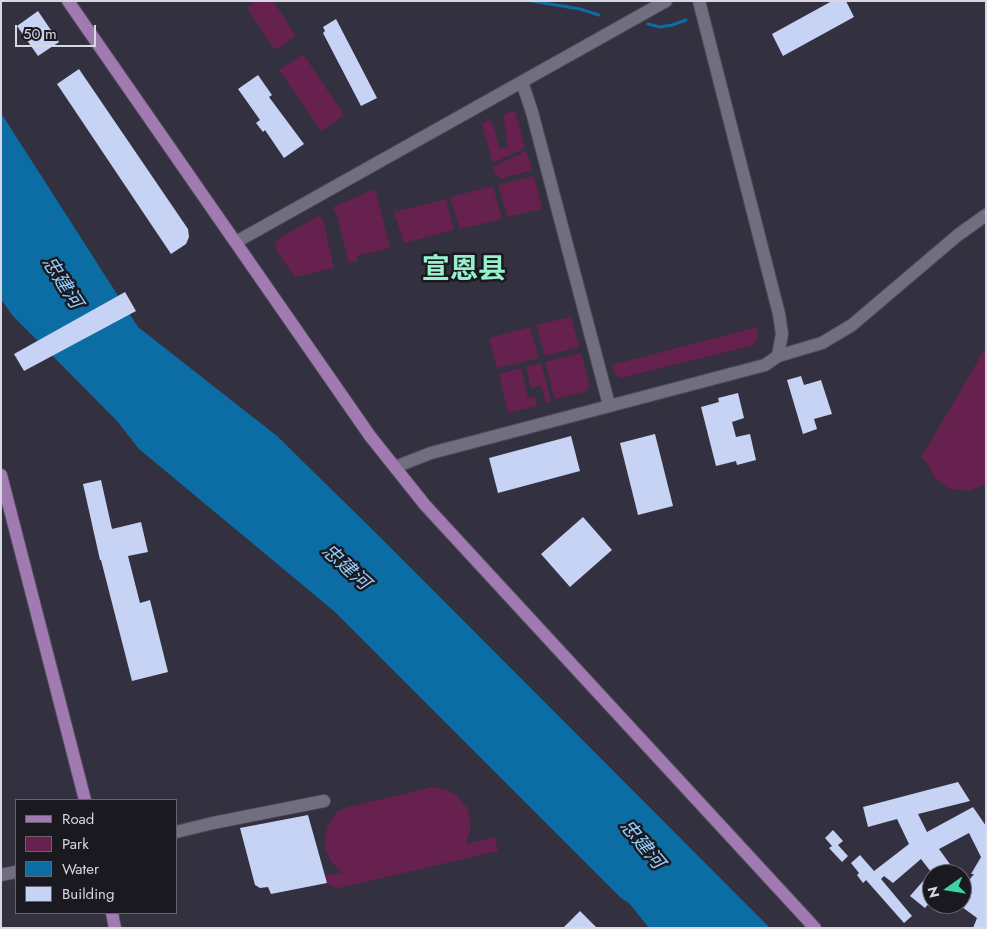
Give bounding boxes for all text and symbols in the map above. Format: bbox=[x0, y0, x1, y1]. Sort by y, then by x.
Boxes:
scale bar bbox=[18, 15, 99, 47]
text: 50 m bbox=[23, 23, 57, 45]
water label: 忠建河 bbox=[36, 253, 86, 313]
district label: 宣恩县 bbox=[422, 254, 506, 288]
water label: 忠建河 bbox=[316, 540, 374, 596]
legend bbox=[15, 799, 178, 914]
text: Road bbox=[62, 808, 94, 830]
water label: 忠建河 bbox=[614, 816, 668, 874]
text: Park bbox=[62, 833, 89, 855]
text: Water bbox=[62, 858, 99, 880]
north arrow bbox=[922, 864, 972, 914]
text: Building bbox=[62, 883, 114, 905]
text: N bbox=[922, 884, 944, 900]

